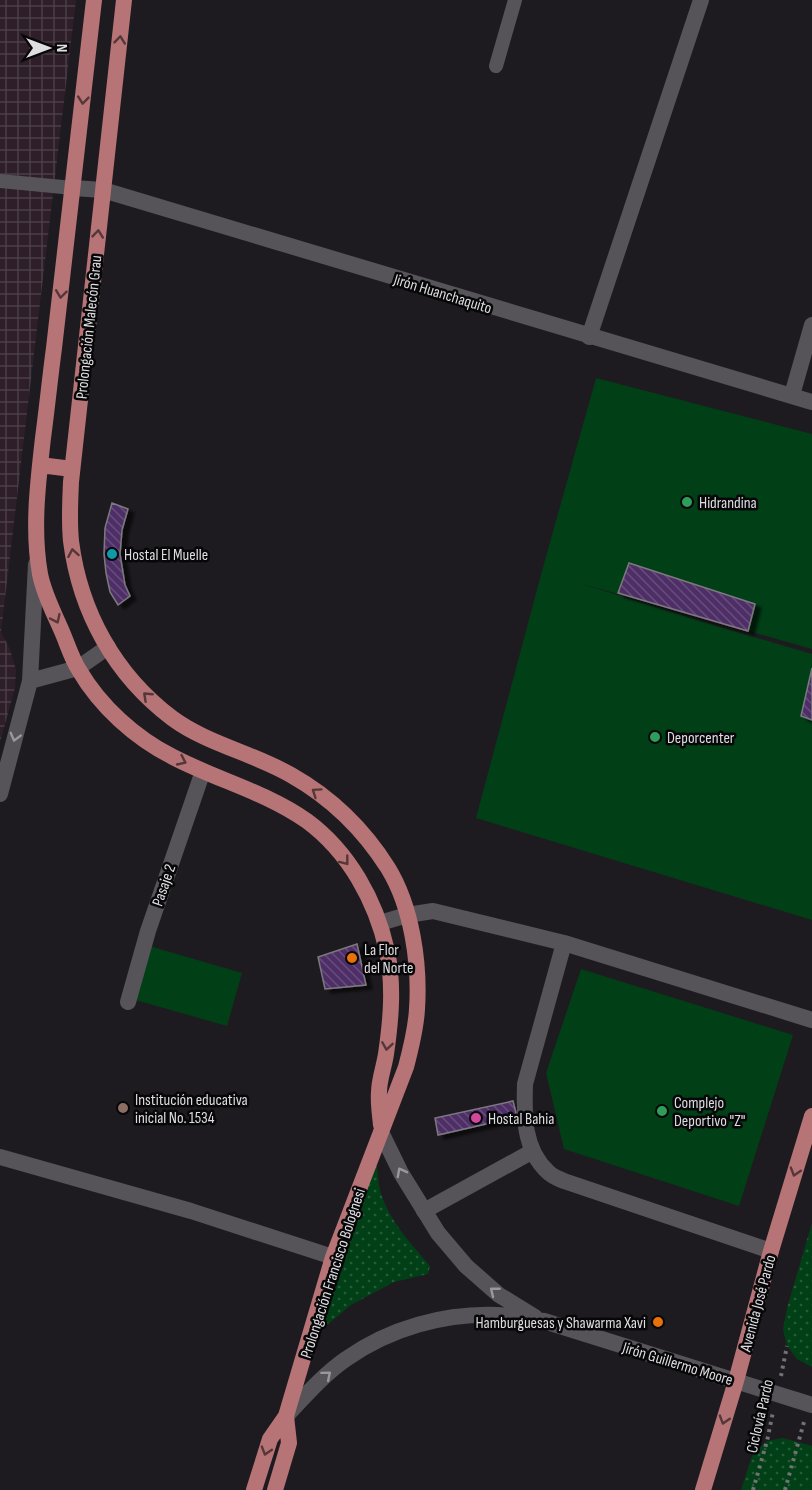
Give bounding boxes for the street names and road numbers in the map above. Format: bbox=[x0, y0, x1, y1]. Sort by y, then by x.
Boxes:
street label: Prolongación Malecón Grau bbox=[72, 254, 106, 400]
street label: Jirón Huanchaquito bbox=[390, 270, 494, 318]
street label: Pasaje 2 bbox=[148, 862, 180, 909]
street label: Prolongación Francisco Bolognesi bbox=[297, 1186, 370, 1361]
street label: Avenida José Pardo bbox=[736, 1253, 780, 1355]
street label: Jirón Guillermo Moore bbox=[619, 1338, 735, 1390]
street label: Ciclovía Pardo bbox=[743, 1378, 778, 1455]

